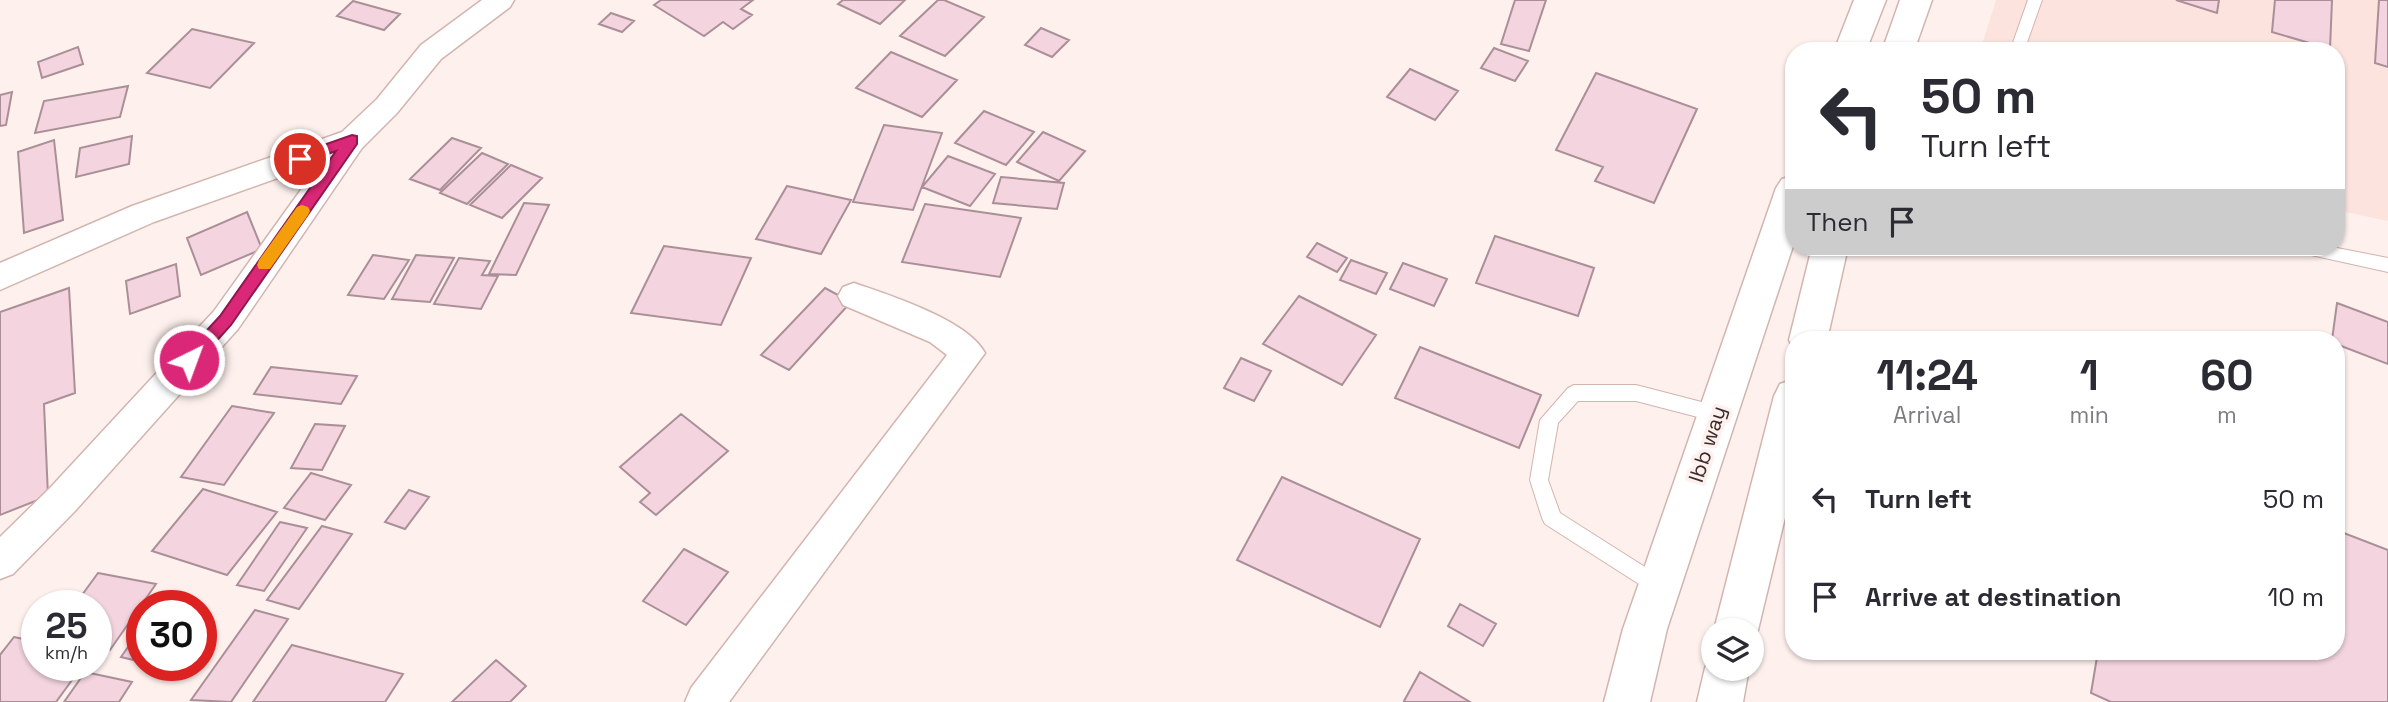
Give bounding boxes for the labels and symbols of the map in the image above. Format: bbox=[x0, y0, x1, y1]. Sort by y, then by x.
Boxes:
pin bbox=[270, 129, 330, 189]
position arrow bbox=[152, 323, 226, 397]
street label: Ibb way bbox=[1682, 402, 1732, 486]
speed limit sign: 30 bbox=[126, 590, 217, 681]

